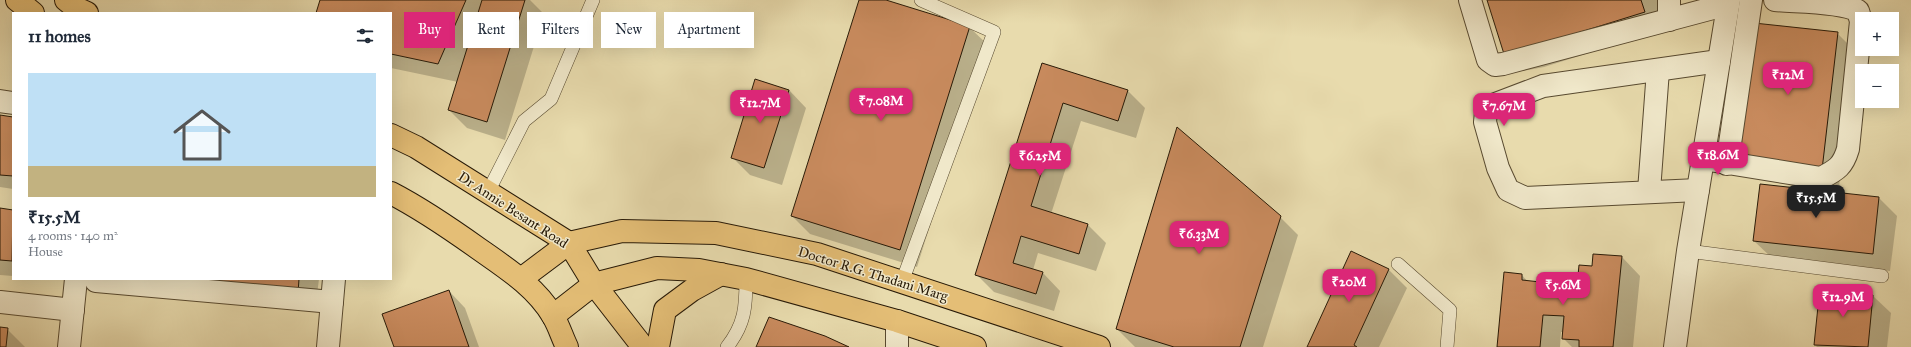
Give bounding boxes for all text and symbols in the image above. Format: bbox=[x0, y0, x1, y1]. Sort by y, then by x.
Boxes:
chip: Buy bbox=[404, 12, 455, 48]
chip: Rent bbox=[463, 12, 519, 48]
chip: Filters bbox=[527, 12, 593, 48]
chip: New bbox=[601, 12, 656, 48]
chip: Apartment bbox=[664, 12, 754, 48]
map controls bbox=[1855, 12, 1899, 108]
button: + bbox=[1855, 12, 1899, 56]
icon: filters bbox=[354, 25, 376, 47]
text: 11 homes bbox=[28, 26, 91, 47]
pin: ₹12M bbox=[1764, 62, 1812, 96]
button: − bbox=[1855, 64, 1899, 108]
text: ₹12M bbox=[1772, 67, 1804, 83]
pin: ₹7.08M bbox=[848, 88, 914, 122]
pin: ₹12.7M bbox=[727, 90, 793, 124]
text: ₹7.08M bbox=[859, 93, 903, 109]
pin: ₹7.67M bbox=[1471, 93, 1537, 127]
text: ₹12.7M bbox=[739, 95, 781, 111]
text: ₹7.67M bbox=[1482, 98, 1526, 114]
icon: home bbox=[166, 99, 238, 171]
pin: ₹18.6M bbox=[1685, 142, 1751, 176]
pin: ₹6.25M bbox=[1007, 143, 1073, 177]
text: ₹18.6M bbox=[1697, 147, 1739, 163]
text: ₹6.25M bbox=[1019, 148, 1061, 164]
street label: Dr Annie Besant Road bbox=[455, 168, 571, 252]
pin: ₹15.5M bbox=[1783, 185, 1849, 219]
text: ₹15.5M bbox=[1796, 190, 1836, 206]
text: ₹15.5M bbox=[28, 207, 81, 228]
pin: ₹6.33M bbox=[1166, 221, 1232, 255]
text: ₹6.33M bbox=[1179, 226, 1219, 242]
text: 4 rooms · 140 m² bbox=[28, 228, 118, 244]
street label: Doctor R.G. Thadani Marg bbox=[796, 243, 951, 305]
text: House bbox=[28, 244, 63, 260]
pin: ₹20M bbox=[1325, 269, 1373, 303]
pin: ₹5.6M bbox=[1535, 272, 1591, 306]
text: ₹20M bbox=[1332, 274, 1366, 290]
text: ₹5.6M bbox=[1545, 277, 1581, 293]
pin: ₹12.9M bbox=[1810, 284, 1876, 318]
text: ₹12.9M bbox=[1822, 289, 1864, 305]

